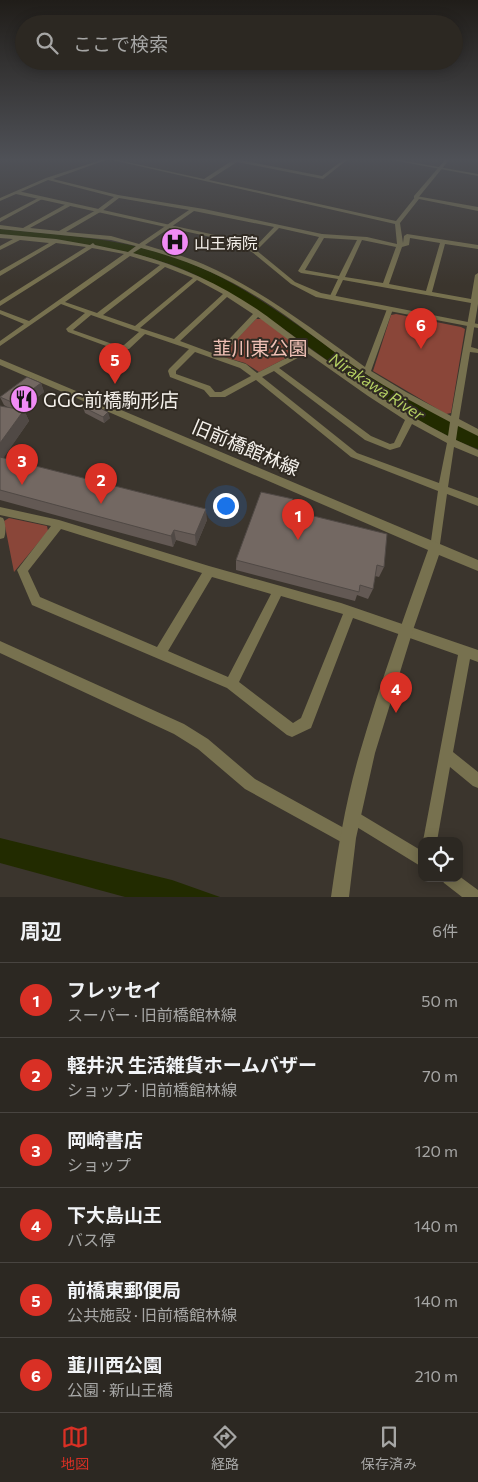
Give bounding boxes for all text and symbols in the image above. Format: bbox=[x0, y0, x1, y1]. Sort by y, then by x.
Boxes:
search box bbox=[15, 15, 463, 70]
icon: search bbox=[33, 29, 61, 57]
text: ここで検索 bbox=[73, 32, 168, 55]
hospital icon: 山王病院 bbox=[160, 227, 190, 257]
place label: 山王病院 bbox=[194, 233, 258, 252]
pin: 6 bbox=[405, 308, 437, 349]
park label: 韮川東公園 bbox=[212, 336, 308, 359]
pin: 5 bbox=[99, 343, 131, 384]
water label: Nirakawa River bbox=[326, 348, 428, 424]
restaurant icon: GGC前橋駒形店 bbox=[9, 384, 39, 414]
place label: GGC前橋駒形店 bbox=[43, 388, 179, 411]
street label: 旧前橋館林線 bbox=[189, 414, 303, 480]
pin: 3 bbox=[6, 444, 38, 485]
pin: 2 bbox=[85, 463, 117, 504]
your location bbox=[213, 493, 239, 519]
pin: 1 bbox=[282, 499, 314, 540]
pin: 4 bbox=[380, 672, 412, 713]
map controls bbox=[418, 837, 463, 882]
button: locate bbox=[418, 837, 463, 882]
text: 周辺 bbox=[20, 918, 62, 943]
text: 6件 bbox=[432, 921, 458, 940]
text: フレッセイ bbox=[67, 978, 162, 1001]
text: 1 bbox=[32, 991, 40, 1010]
text: 50 m bbox=[421, 991, 458, 1010]
text: スーパー · 旧前橋館林線 bbox=[67, 1005, 237, 1024]
text: 軽井沢 生活雑貨ホームバザー bbox=[67, 1053, 317, 1076]
text: 2 bbox=[31, 1066, 41, 1085]
text: 70 m bbox=[422, 1066, 458, 1085]
text: ショップ · 旧前橋館林線 bbox=[67, 1080, 237, 1099]
text: 岡崎書店 bbox=[67, 1128, 143, 1151]
text: 3 bbox=[31, 1141, 41, 1160]
text: 120 m bbox=[415, 1141, 458, 1160]
text: ショップ bbox=[67, 1155, 131, 1174]
text: 下大島山王 bbox=[67, 1203, 162, 1226]
text: 4 bbox=[31, 1216, 41, 1235]
text: 140 m bbox=[414, 1216, 458, 1235]
text: バス停 bbox=[67, 1230, 115, 1249]
text: 前橋東郵便局 bbox=[67, 1278, 181, 1301]
text: 5 bbox=[31, 1291, 41, 1310]
text: 140 m bbox=[414, 1291, 458, 1310]
text: 公共施設 · 旧前橋館林線 bbox=[67, 1305, 237, 1324]
text: 韮川西公園 bbox=[67, 1353, 162, 1376]
text: 6 bbox=[31, 1366, 41, 1385]
text: 210 m bbox=[415, 1366, 458, 1385]
text: 公園 · 新山王橋 bbox=[67, 1380, 173, 1399]
tab: 地図 bbox=[61, 1423, 89, 1473]
tab: 経路 bbox=[211, 1423, 239, 1473]
tab: 保存済み bbox=[361, 1423, 417, 1473]

